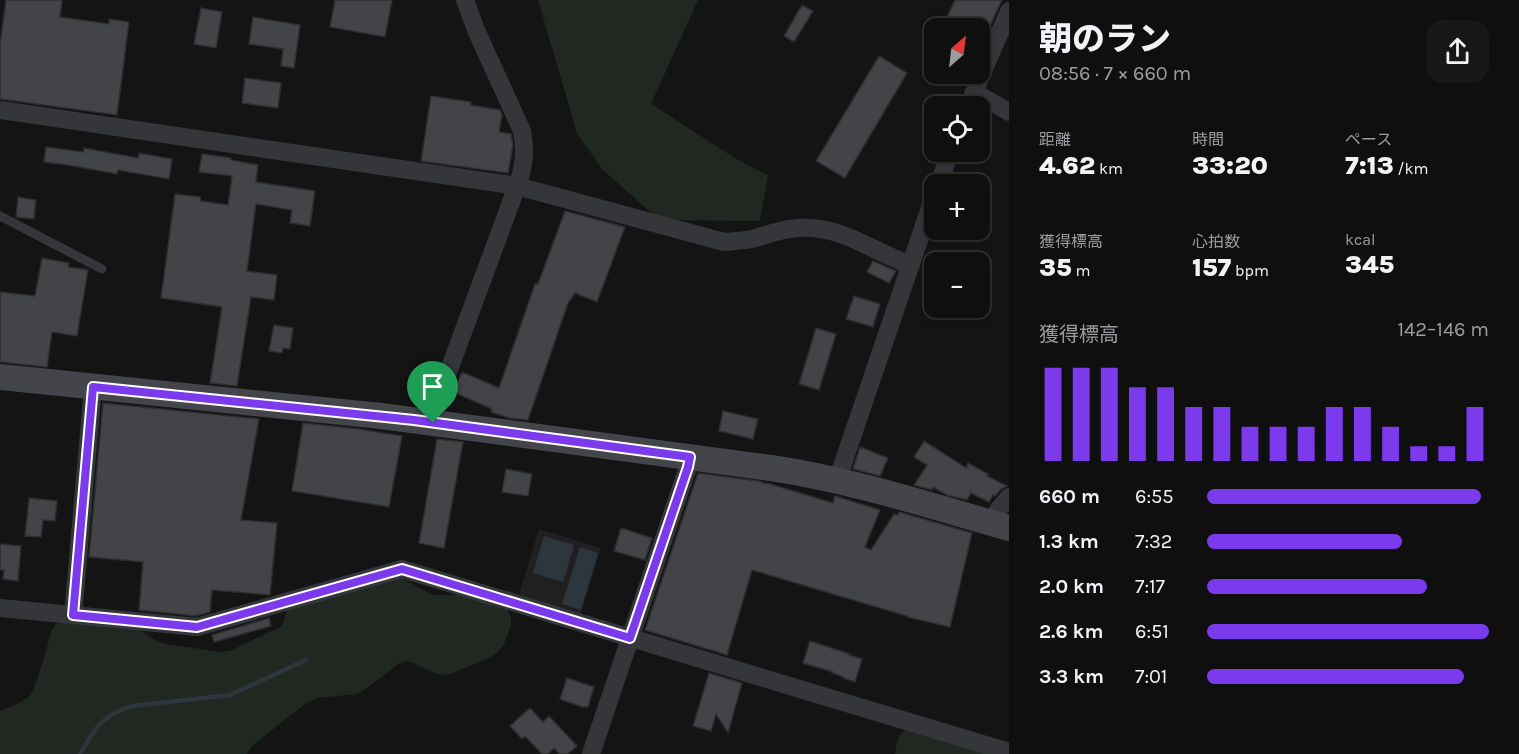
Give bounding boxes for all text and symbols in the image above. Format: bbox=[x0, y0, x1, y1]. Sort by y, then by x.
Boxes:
north arrow bbox=[924, 18, 990, 84]
map controls bbox=[924, 18, 990, 318]
text: 朝のラン bbox=[1039, 20, 1171, 58]
button: share bbox=[1426, 20, 1489, 83]
text: 08:56 · 7 × 660 m bbox=[1039, 62, 1191, 85]
button: locate bbox=[924, 96, 990, 162]
text: 距離 bbox=[1039, 130, 1071, 149]
text: 時間 bbox=[1192, 130, 1224, 149]
text: ペース bbox=[1345, 130, 1392, 149]
text: 4.62 bbox=[1039, 150, 1095, 181]
text: 33:20 bbox=[1192, 150, 1268, 181]
text: 7:13 bbox=[1345, 150, 1394, 181]
text: km bbox=[1095, 159, 1123, 178]
text: /km bbox=[1394, 159, 1429, 178]
button: + bbox=[924, 174, 990, 240]
text: kcal bbox=[1345, 230, 1376, 249]
text: 獲得標高 bbox=[1039, 232, 1103, 251]
text: 心拍数 bbox=[1192, 232, 1240, 251]
text: 345 bbox=[1345, 249, 1394, 280]
button: − bbox=[924, 252, 990, 318]
text: 35 bbox=[1039, 252, 1072, 283]
text: 157 bbox=[1192, 252, 1231, 283]
text: m bbox=[1072, 261, 1090, 280]
text: bpm bbox=[1231, 261, 1269, 280]
text: 142–146 m bbox=[1397, 318, 1489, 341]
text: 獲得標高 bbox=[1039, 323, 1119, 346]
pin bbox=[407, 361, 458, 423]
icon: arrive bbox=[416, 370, 449, 403]
text: 660 m bbox=[1039, 485, 1100, 508]
text: 6:55 bbox=[1135, 485, 1174, 508]
text: 1.3 km bbox=[1039, 530, 1099, 553]
text: 7:32 bbox=[1135, 530, 1172, 553]
text: 2.0 km bbox=[1039, 575, 1104, 598]
text: 7:17 bbox=[1135, 575, 1165, 598]
text: 2.6 km bbox=[1039, 620, 1103, 643]
text: 6:51 bbox=[1135, 620, 1169, 643]
text: 3.3 km bbox=[1039, 665, 1104, 688]
text: 7:01 bbox=[1135, 665, 1167, 688]

